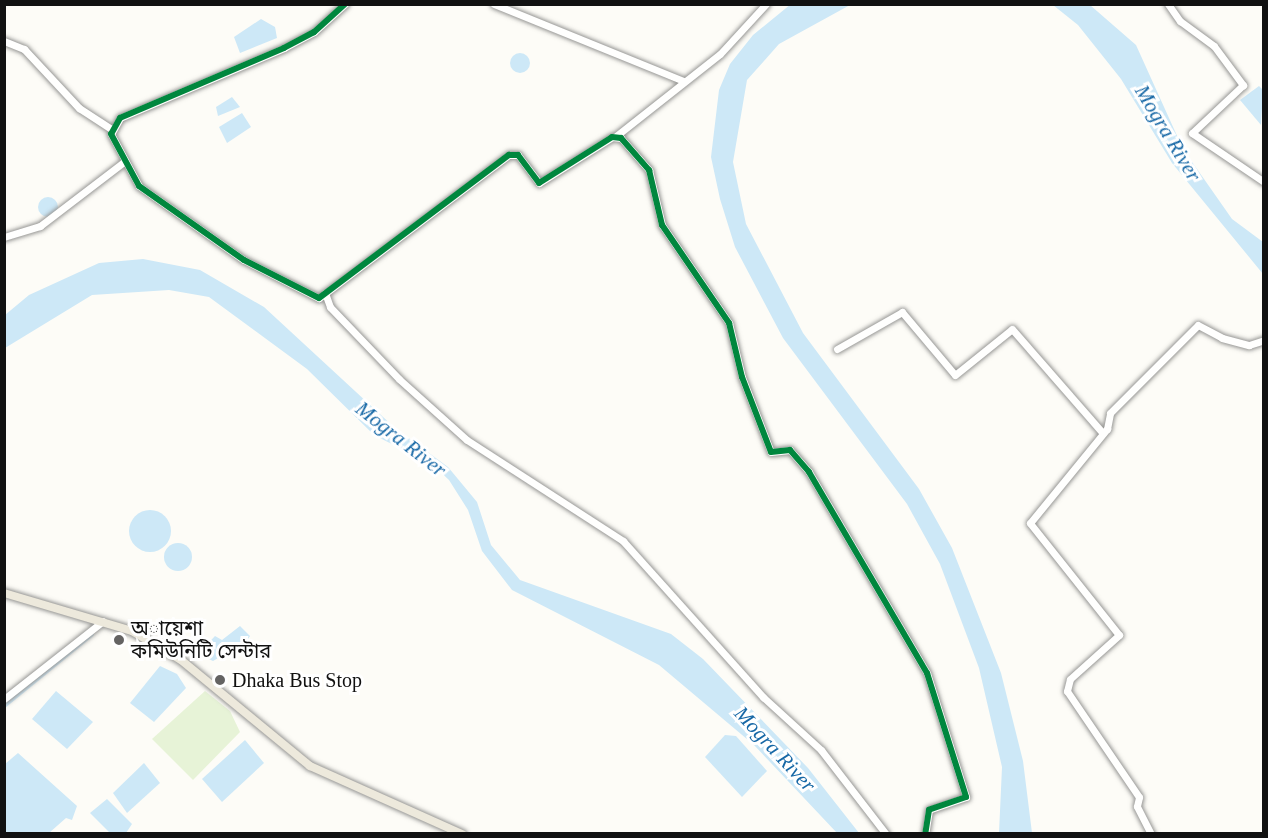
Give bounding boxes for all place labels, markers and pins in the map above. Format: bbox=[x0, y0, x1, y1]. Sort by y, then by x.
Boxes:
place label: অায়েশা কমিউনিটি সেন্টার bbox=[131, 616, 271, 663]
marker: অায়েশা কমিউনিটি সেন্টার bbox=[112, 633, 126, 647]
place label: Dhaka Bus Stop bbox=[232, 668, 362, 692]
marker: Dhaka Bus Stop bbox=[213, 673, 227, 687]

